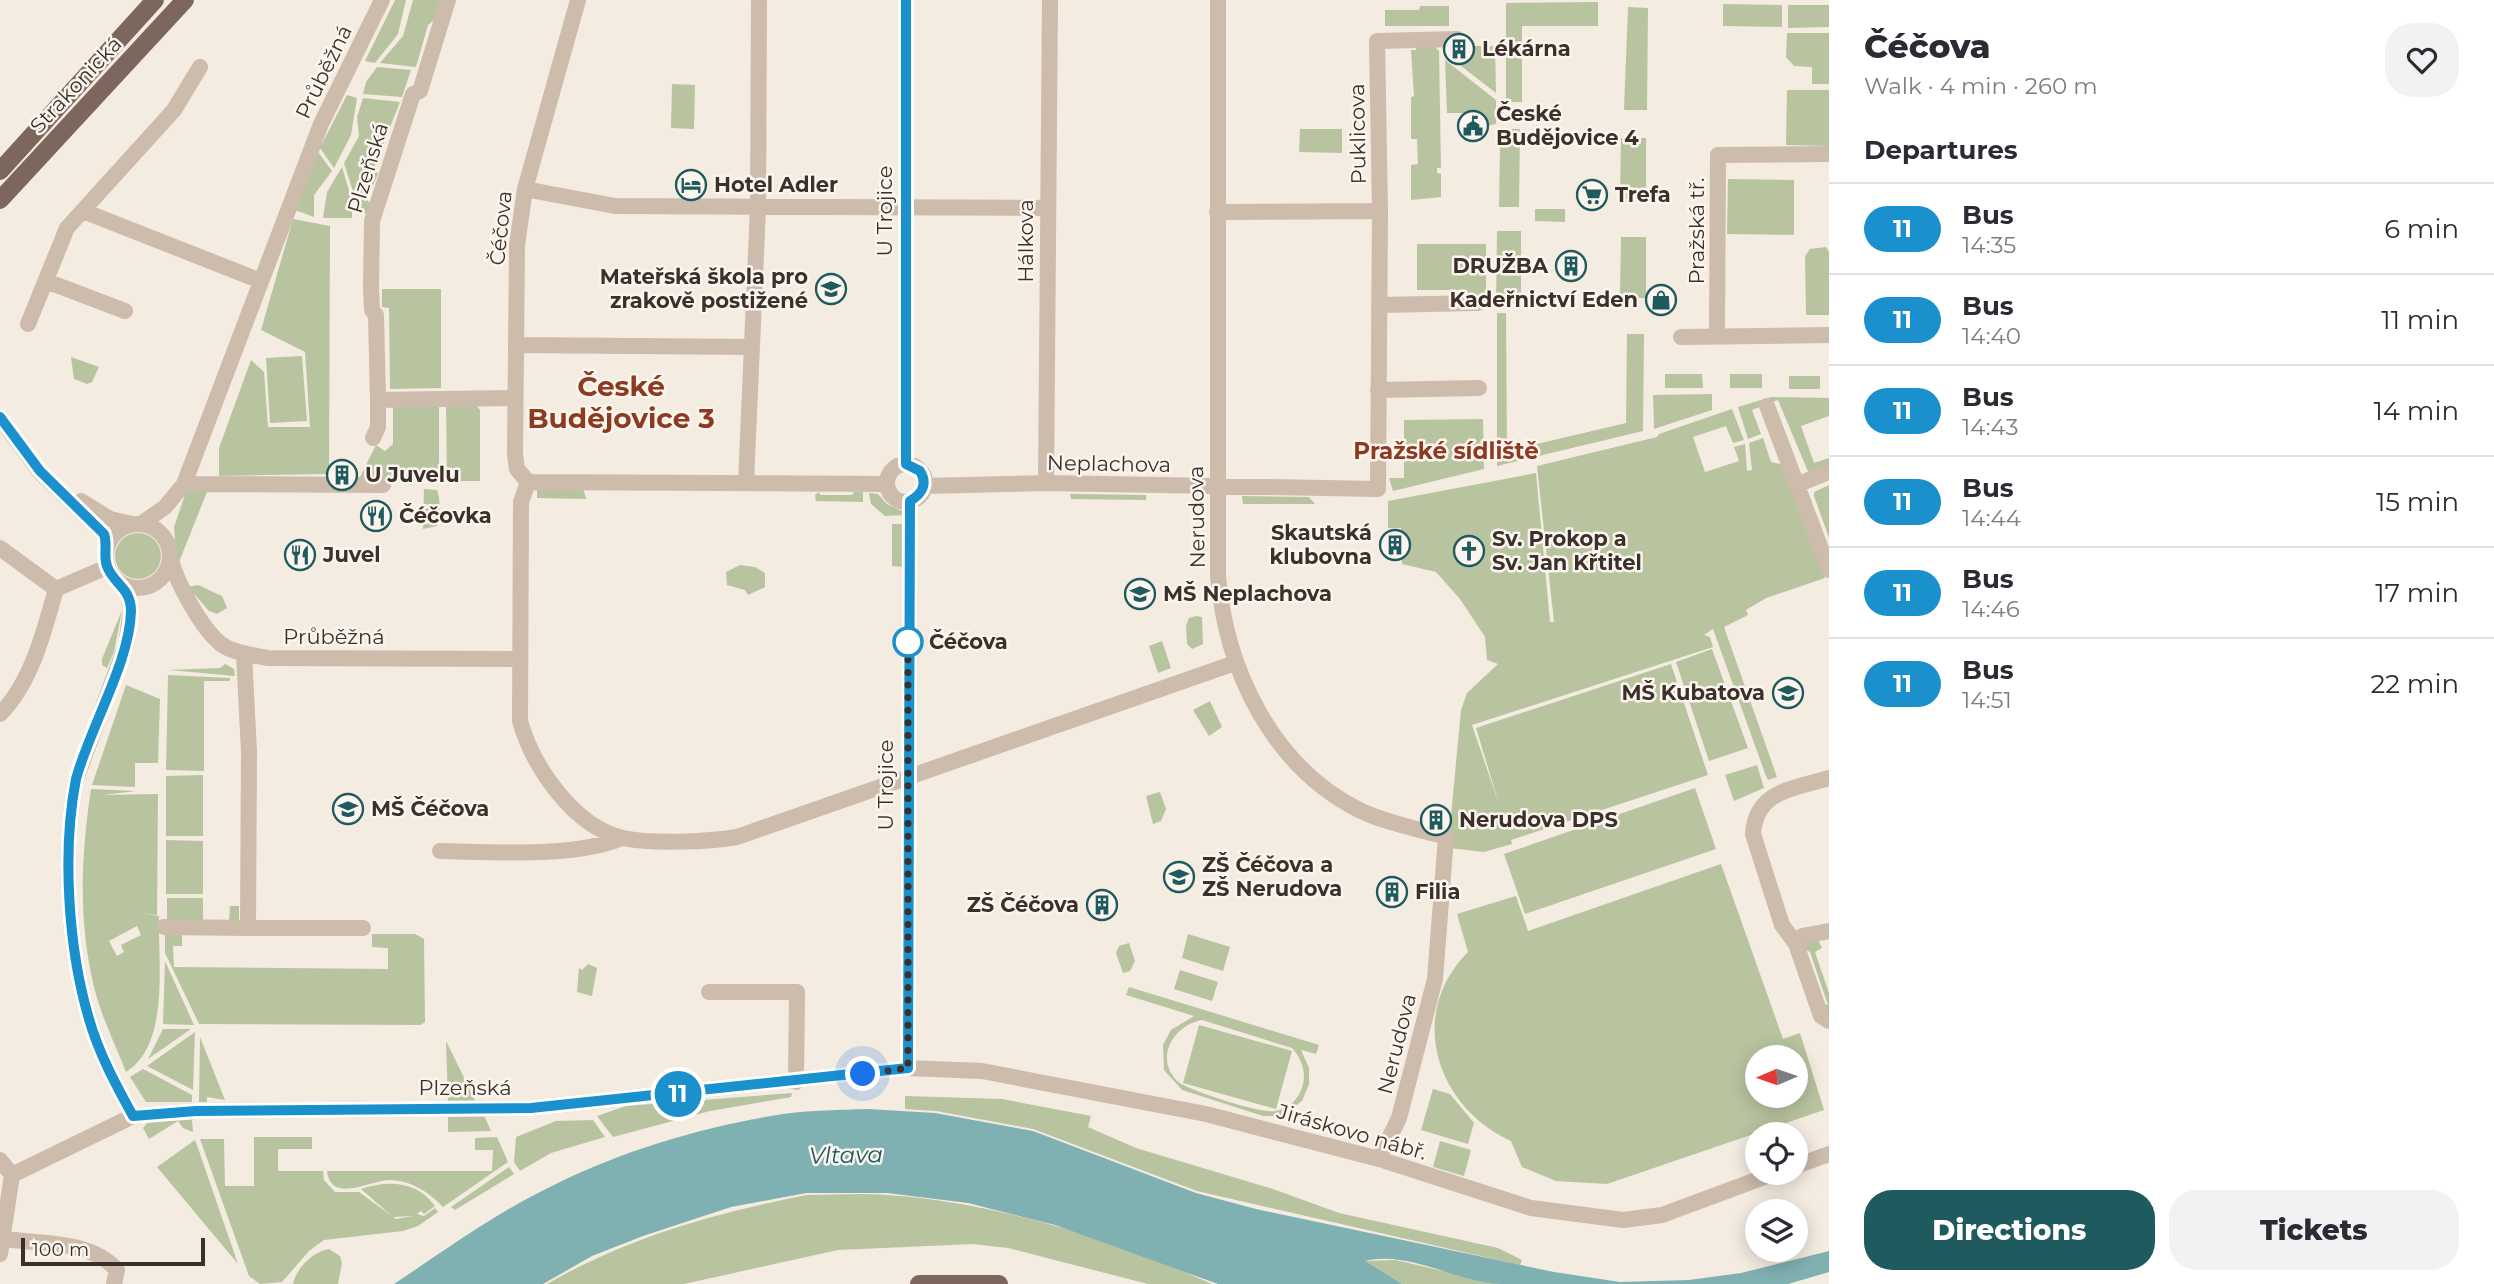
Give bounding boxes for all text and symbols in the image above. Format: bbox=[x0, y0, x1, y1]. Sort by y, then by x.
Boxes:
street label: Průběžná bbox=[290, 21, 357, 123]
button: heart bbox=[2385, 23, 2459, 97]
text: Čéčova bbox=[1864, 26, 1990, 66]
street label: Strakonická bbox=[25, 31, 127, 138]
building icon: Lékárna bbox=[1442, 32, 1476, 66]
place label: Lékárna bbox=[1482, 36, 1571, 61]
text: Walk · 4 min · 260 m bbox=[1864, 72, 2098, 100]
street label: Puklicova bbox=[1344, 83, 1371, 185]
place label: České Budějovice 4 bbox=[1496, 101, 1639, 150]
public building icon: České Budějovice 4 bbox=[1456, 109, 1490, 143]
street label: Plzeňská bbox=[342, 120, 393, 216]
text: Departures bbox=[1864, 134, 2018, 166]
street label: U Trojice bbox=[872, 166, 897, 256]
hotel icon: Hotel Adler bbox=[674, 168, 708, 202]
place label: Hotel Adler bbox=[714, 172, 838, 197]
supermarket icon: Trefa bbox=[1575, 178, 1609, 212]
street label: Pražská tř. bbox=[1684, 178, 1709, 284]
place label: Trefa bbox=[1615, 182, 1671, 207]
street label: Čéčova bbox=[484, 189, 517, 267]
street label: Hálkova bbox=[1013, 199, 1038, 283]
text: Bus bbox=[1962, 199, 2014, 231]
text: 6 min bbox=[2384, 213, 2459, 245]
text: 11 bbox=[1893, 214, 1912, 243]
text: 14:35 bbox=[1962, 231, 2016, 259]
building icon: DRUŽBA bbox=[1554, 249, 1588, 283]
place label: DRUŽBA bbox=[1452, 253, 1549, 278]
place label: Mateřská škola pro zrakově postižené bbox=[600, 264, 808, 313]
school or university icon: Mateřská škola pro zrakově postižené bbox=[814, 272, 848, 306]
shop icon: Kadeřnictví Eden bbox=[1644, 283, 1678, 317]
place label: Kadeřnictví Eden bbox=[1449, 287, 1638, 312]
text: Bus bbox=[1962, 290, 2014, 322]
text: 11 min bbox=[2381, 304, 2459, 336]
text: 11 bbox=[1893, 305, 1912, 334]
text: 14:40 bbox=[1962, 322, 2021, 350]
district label: České Budějovice 3 bbox=[527, 369, 715, 435]
text: Bus bbox=[1962, 381, 2014, 413]
text: 14 min bbox=[2373, 395, 2459, 427]
text: 11 bbox=[1893, 396, 1912, 425]
text: 14:43 bbox=[1962, 413, 2018, 441]
district label: Pražské sídliště bbox=[1353, 437, 1539, 465]
street label: Neplachova bbox=[1047, 450, 1171, 477]
building icon: U Juvelu bbox=[325, 458, 359, 492]
place label: U Juvelu bbox=[365, 462, 460, 487]
street label: Nerudova bbox=[1183, 465, 1210, 569]
text: Bus bbox=[1962, 472, 2014, 504]
text: 15 min bbox=[2376, 486, 2459, 518]
text: 11 bbox=[1893, 487, 1912, 516]
restaurant icon: Čéčovka bbox=[359, 499, 393, 533]
place label: Čéčovka bbox=[399, 503, 492, 528]
text: 14:44 bbox=[1962, 504, 2021, 532]
place label: Skautská klubovna bbox=[1270, 520, 1372, 569]
place label: Sv. Prokop a Sv. Jan Křtitel bbox=[1492, 526, 1642, 575]
building icon: Skautská klubovna bbox=[1378, 528, 1412, 562]
church icon: Sv. Prokop a Sv. Jan Křtitel bbox=[1452, 534, 1486, 568]
restaurant icon: Juvel bbox=[283, 538, 317, 572]
place label: Juvel bbox=[322, 542, 381, 567]
text: Bus bbox=[1962, 563, 2014, 595]
school or university icon: MŠ Neplachova bbox=[1123, 577, 1157, 611]
text: 17 min bbox=[2375, 577, 2459, 609]
text: 11 bbox=[1893, 578, 1912, 607]
place label: MŠ Neplachova bbox=[1163, 581, 1332, 606]
text: 14:46 bbox=[1962, 595, 2020, 623]
street label: Průběžná bbox=[283, 624, 385, 649]
marker: Čéčova bbox=[893, 627, 923, 657]
place label: Čéčova bbox=[929, 629, 1008, 654]
text: Bus bbox=[1962, 654, 2014, 686]
text: 22 min bbox=[2370, 668, 2459, 700]
text: 11 bbox=[1893, 669, 1912, 698]
school or university icon: MŠ Kubatova bbox=[1771, 676, 1805, 710]
place label: MŠ Kubatova bbox=[1621, 680, 1765, 705]
text: 14:51 bbox=[1962, 686, 2012, 714]
street label: U Trojice bbox=[873, 740, 898, 830]
school or university icon: MŠ Čéčova bbox=[331, 792, 365, 826]
place label: MŠ Čéčova bbox=[371, 796, 489, 821]
building icon: Nerudova DPS bbox=[1419, 803, 1453, 837]
place label: Nerudova DPS bbox=[1459, 807, 1618, 832]
place label: ZŠ Čéčova a ZŠ Nerudova bbox=[1202, 852, 1342, 901]
school or university icon: ZŠ Čéčova a ZŠ Nerudova bbox=[1162, 860, 1196, 894]
building icon: Filia bbox=[1375, 875, 1409, 909]
place label: Filia bbox=[1415, 879, 1460, 904]
building icon: ZŠ Čéčova bbox=[1085, 888, 1119, 922]
place label: ZŠ Čéčova bbox=[967, 892, 1079, 917]
street label: Nerudova bbox=[1372, 991, 1421, 1097]
north arrow bbox=[1745, 1045, 1808, 1108]
map controls bbox=[1745, 1045, 1808, 1262]
your location bbox=[845, 1056, 880, 1091]
line badge: 11 bbox=[646, 1071, 710, 1117]
street label: Plzeňská bbox=[418, 1075, 512, 1100]
text: 11 bbox=[669, 1079, 687, 1108]
street label: Jiráskovo nábř. bbox=[1273, 1098, 1430, 1165]
button: locate bbox=[1745, 1122, 1808, 1185]
water label: Vltava bbox=[809, 1140, 883, 1170]
button: Directions bbox=[1864, 1190, 2155, 1270]
button: Tickets bbox=[2169, 1190, 2459, 1270]
button: layers bbox=[1745, 1199, 1808, 1262]
scale bar bbox=[21, 1235, 205, 1267]
text: 100 m bbox=[32, 1238, 89, 1261]

